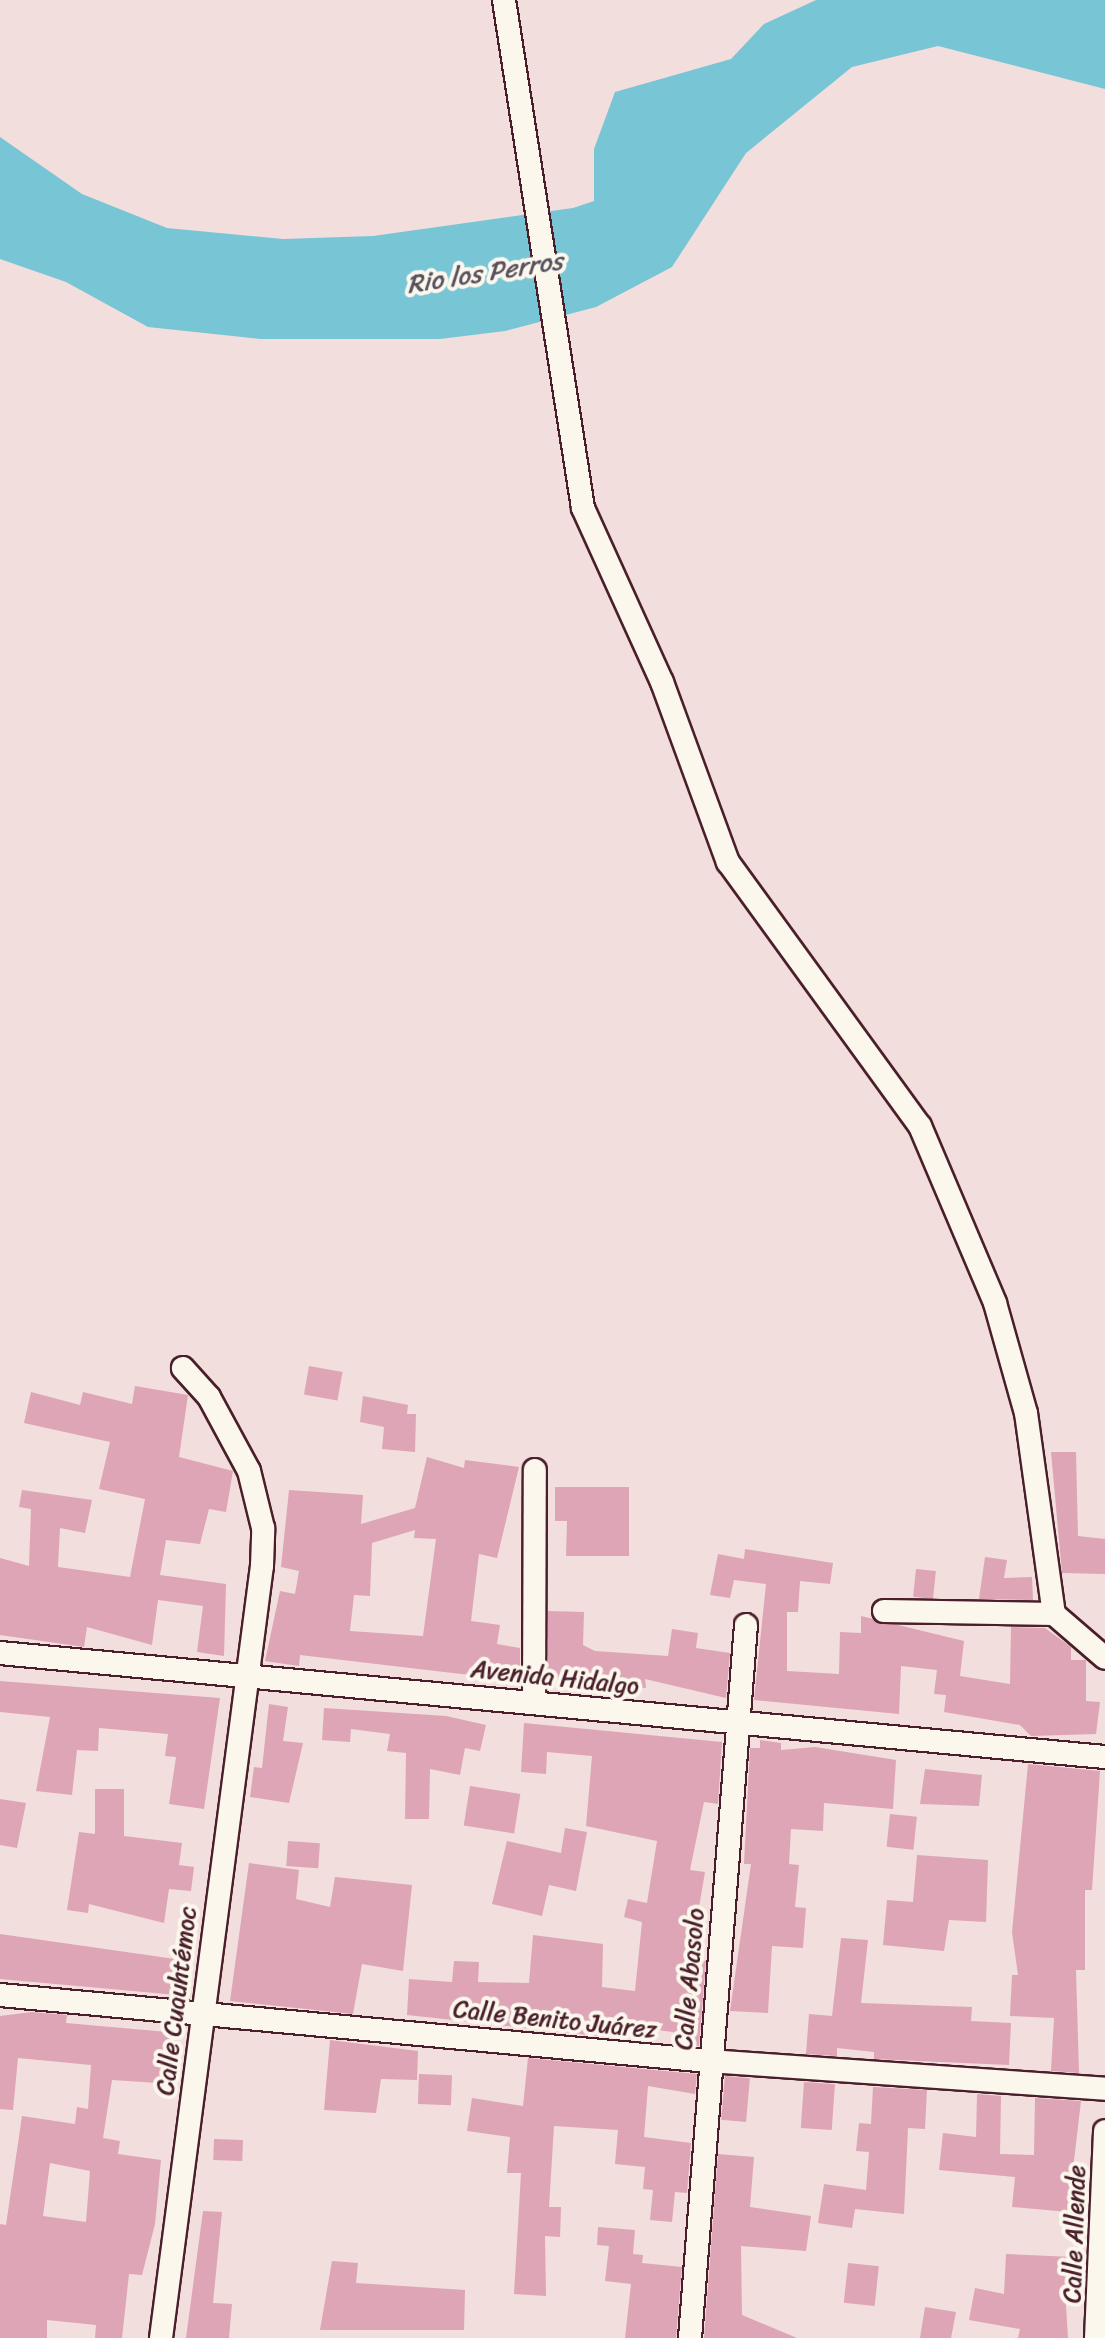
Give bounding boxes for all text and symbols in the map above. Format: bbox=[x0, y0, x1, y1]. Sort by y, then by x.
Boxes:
water label: Rio los Perros bbox=[405, 245, 565, 301]
street label: Avenida Hidalgo bbox=[470, 1655, 640, 1701]
street label: Calle Cuauhtémoc bbox=[151, 1905, 203, 2097]
street label: Calle Abasolo bbox=[669, 1907, 711, 2051]
street label: Calle Benito Juárez bbox=[452, 1995, 658, 2045]
street label: Calle Allende bbox=[1058, 2164, 1092, 2304]

